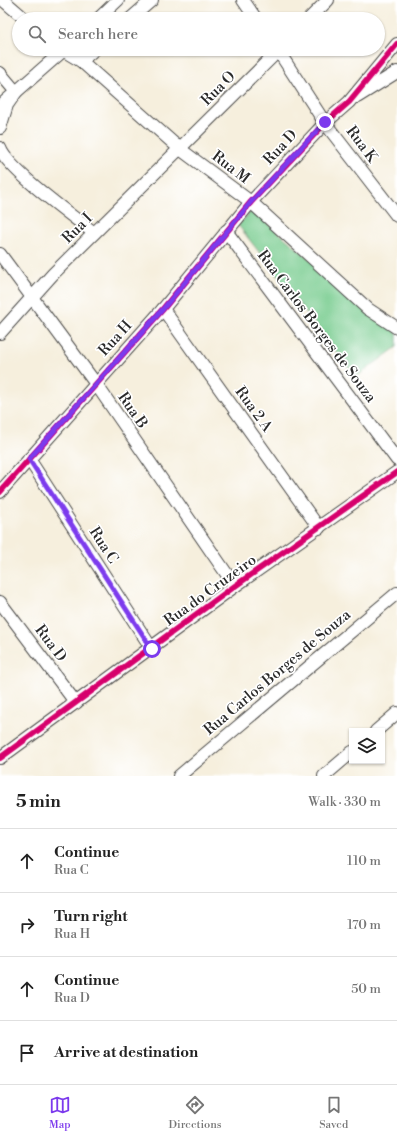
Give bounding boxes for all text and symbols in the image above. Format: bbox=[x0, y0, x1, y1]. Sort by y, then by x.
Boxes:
search box bbox=[12, 12, 385, 56]
icon: search bbox=[26, 23, 48, 45]
text: Search here bbox=[58, 25, 138, 44]
street label: Rua O bbox=[197, 67, 240, 110]
route end bbox=[316, 113, 334, 131]
street label: Rua K bbox=[342, 122, 382, 167]
street label: Rua D bbox=[259, 126, 301, 169]
street label: Rua M bbox=[208, 147, 254, 188]
street label: Rua I bbox=[58, 209, 97, 248]
street label: Rua Carlos Borges de Souza bbox=[253, 246, 380, 407]
street label: Rua H bbox=[94, 317, 136, 360]
street label: Rua 2 A bbox=[231, 383, 277, 436]
street label: Rua B bbox=[113, 388, 152, 432]
street label: Rua C bbox=[85, 523, 122, 567]
street label: Rua do Cruzeiro bbox=[160, 550, 260, 630]
street label: Rua Carlos Borges de Souza bbox=[200, 605, 355, 739]
street label: Rua D bbox=[31, 621, 71, 665]
route start bbox=[143, 640, 161, 658]
map controls bbox=[349, 728, 385, 764]
button: layers bbox=[349, 728, 385, 764]
text: 5 min bbox=[16, 791, 61, 813]
text: Walk · 330 m bbox=[308, 794, 381, 810]
text: Continue bbox=[54, 843, 119, 862]
icon: ahead bbox=[16, 850, 38, 872]
text: 110 m bbox=[347, 853, 381, 869]
text: Rua C bbox=[54, 862, 89, 878]
text: Turn right bbox=[54, 907, 128, 926]
icon: right bbox=[16, 914, 38, 936]
text: 170 m bbox=[347, 917, 381, 933]
text: Rua H bbox=[54, 926, 90, 942]
text: Continue bbox=[54, 971, 119, 990]
icon: ahead bbox=[16, 978, 38, 1000]
text: 50 m bbox=[351, 981, 381, 997]
text: Rua D bbox=[54, 990, 90, 1006]
icon: arrive bbox=[16, 1042, 38, 1064]
text: Arrive at destination bbox=[54, 1043, 198, 1062]
tab: Map bbox=[49, 1094, 71, 1132]
tab: Directions bbox=[169, 1094, 222, 1132]
tab: Saved bbox=[319, 1094, 348, 1132]

